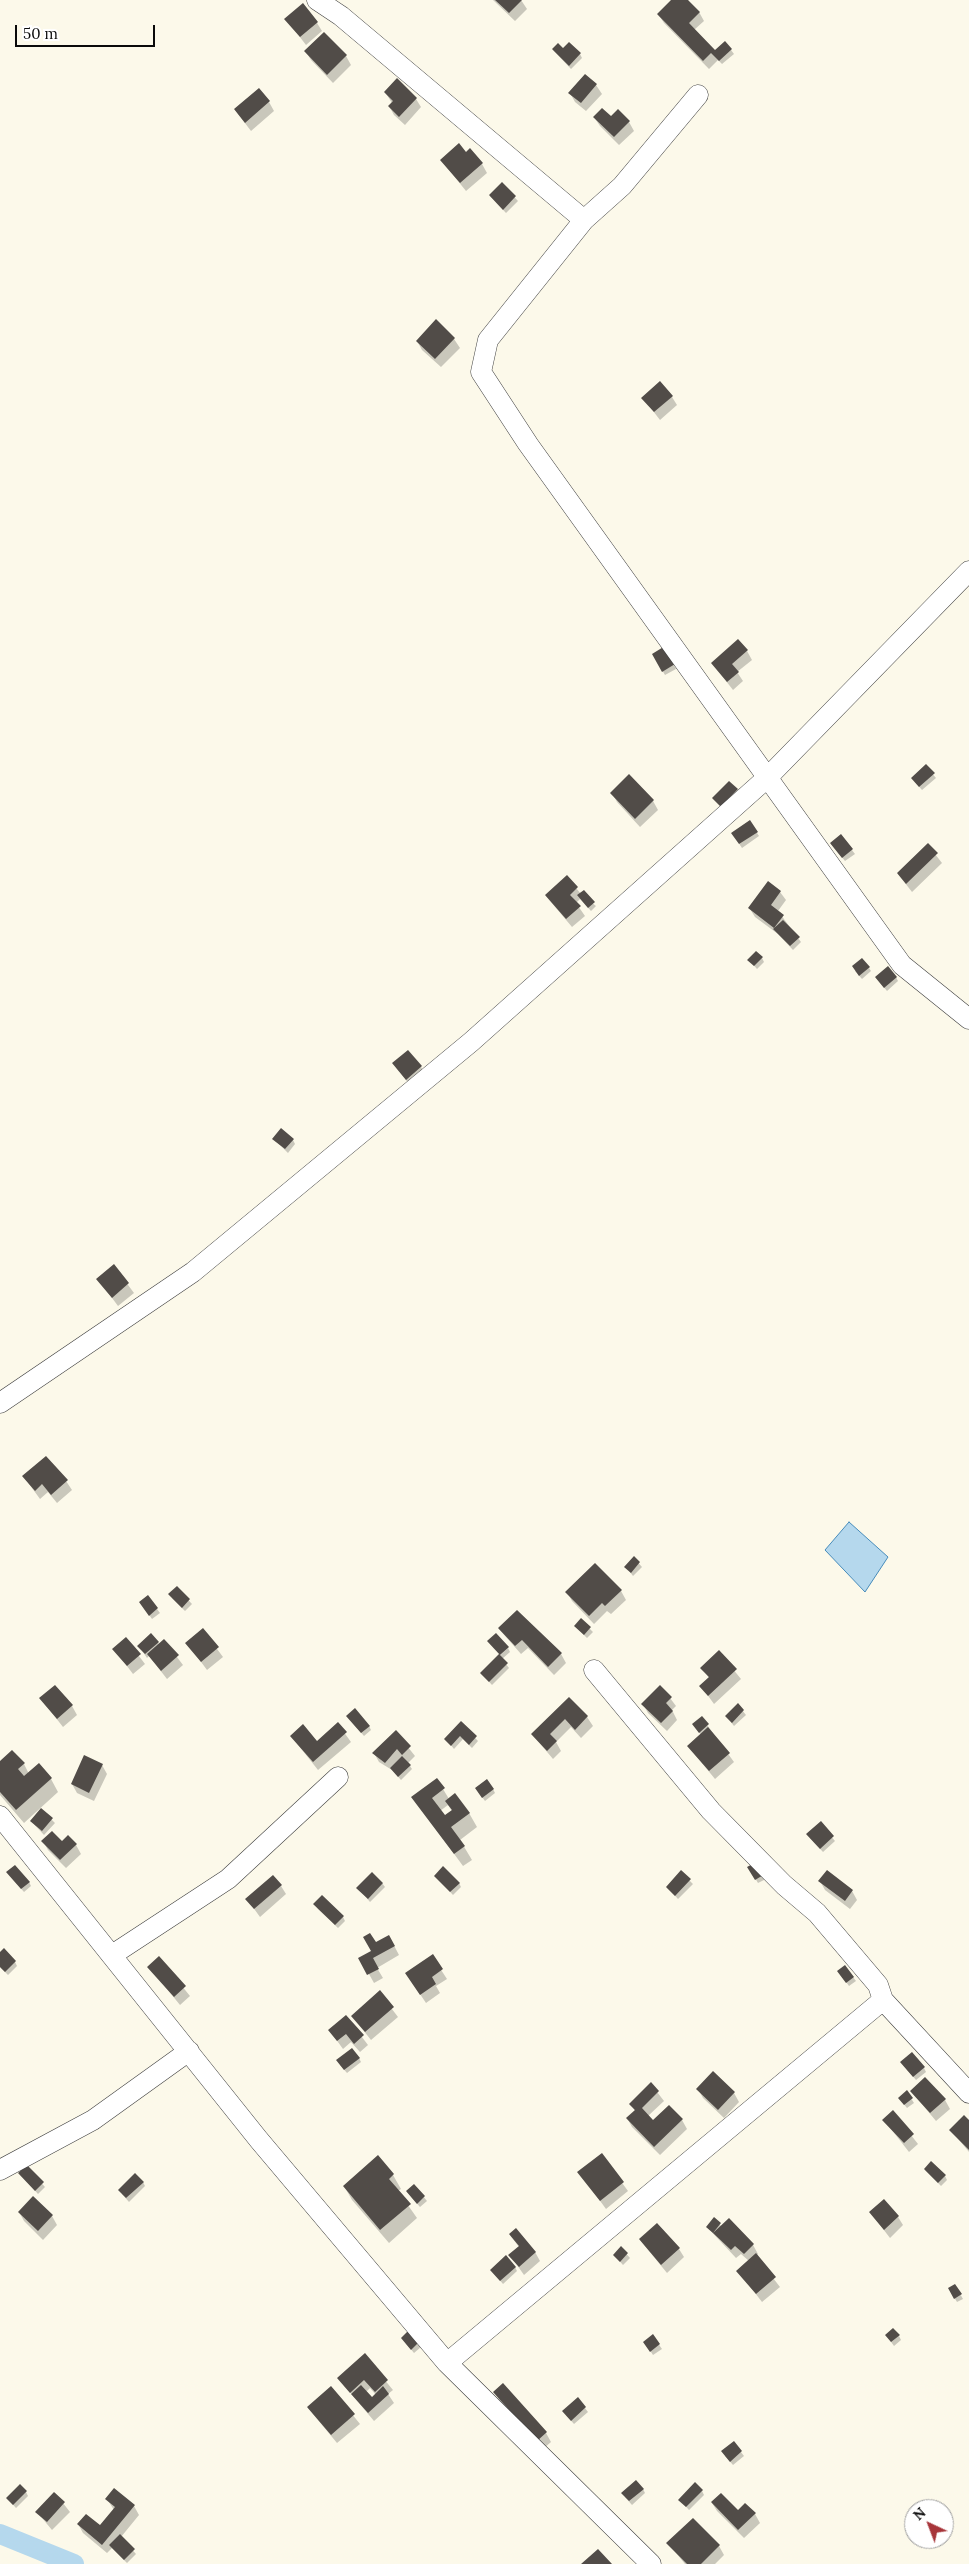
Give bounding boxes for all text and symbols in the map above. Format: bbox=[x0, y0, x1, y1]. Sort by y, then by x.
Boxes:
scale bar bbox=[18, 15, 158, 47]
text: 50 m bbox=[23, 24, 58, 43]
north arrow bbox=[904, 2499, 954, 2549]
text: N bbox=[909, 2503, 930, 2524]

